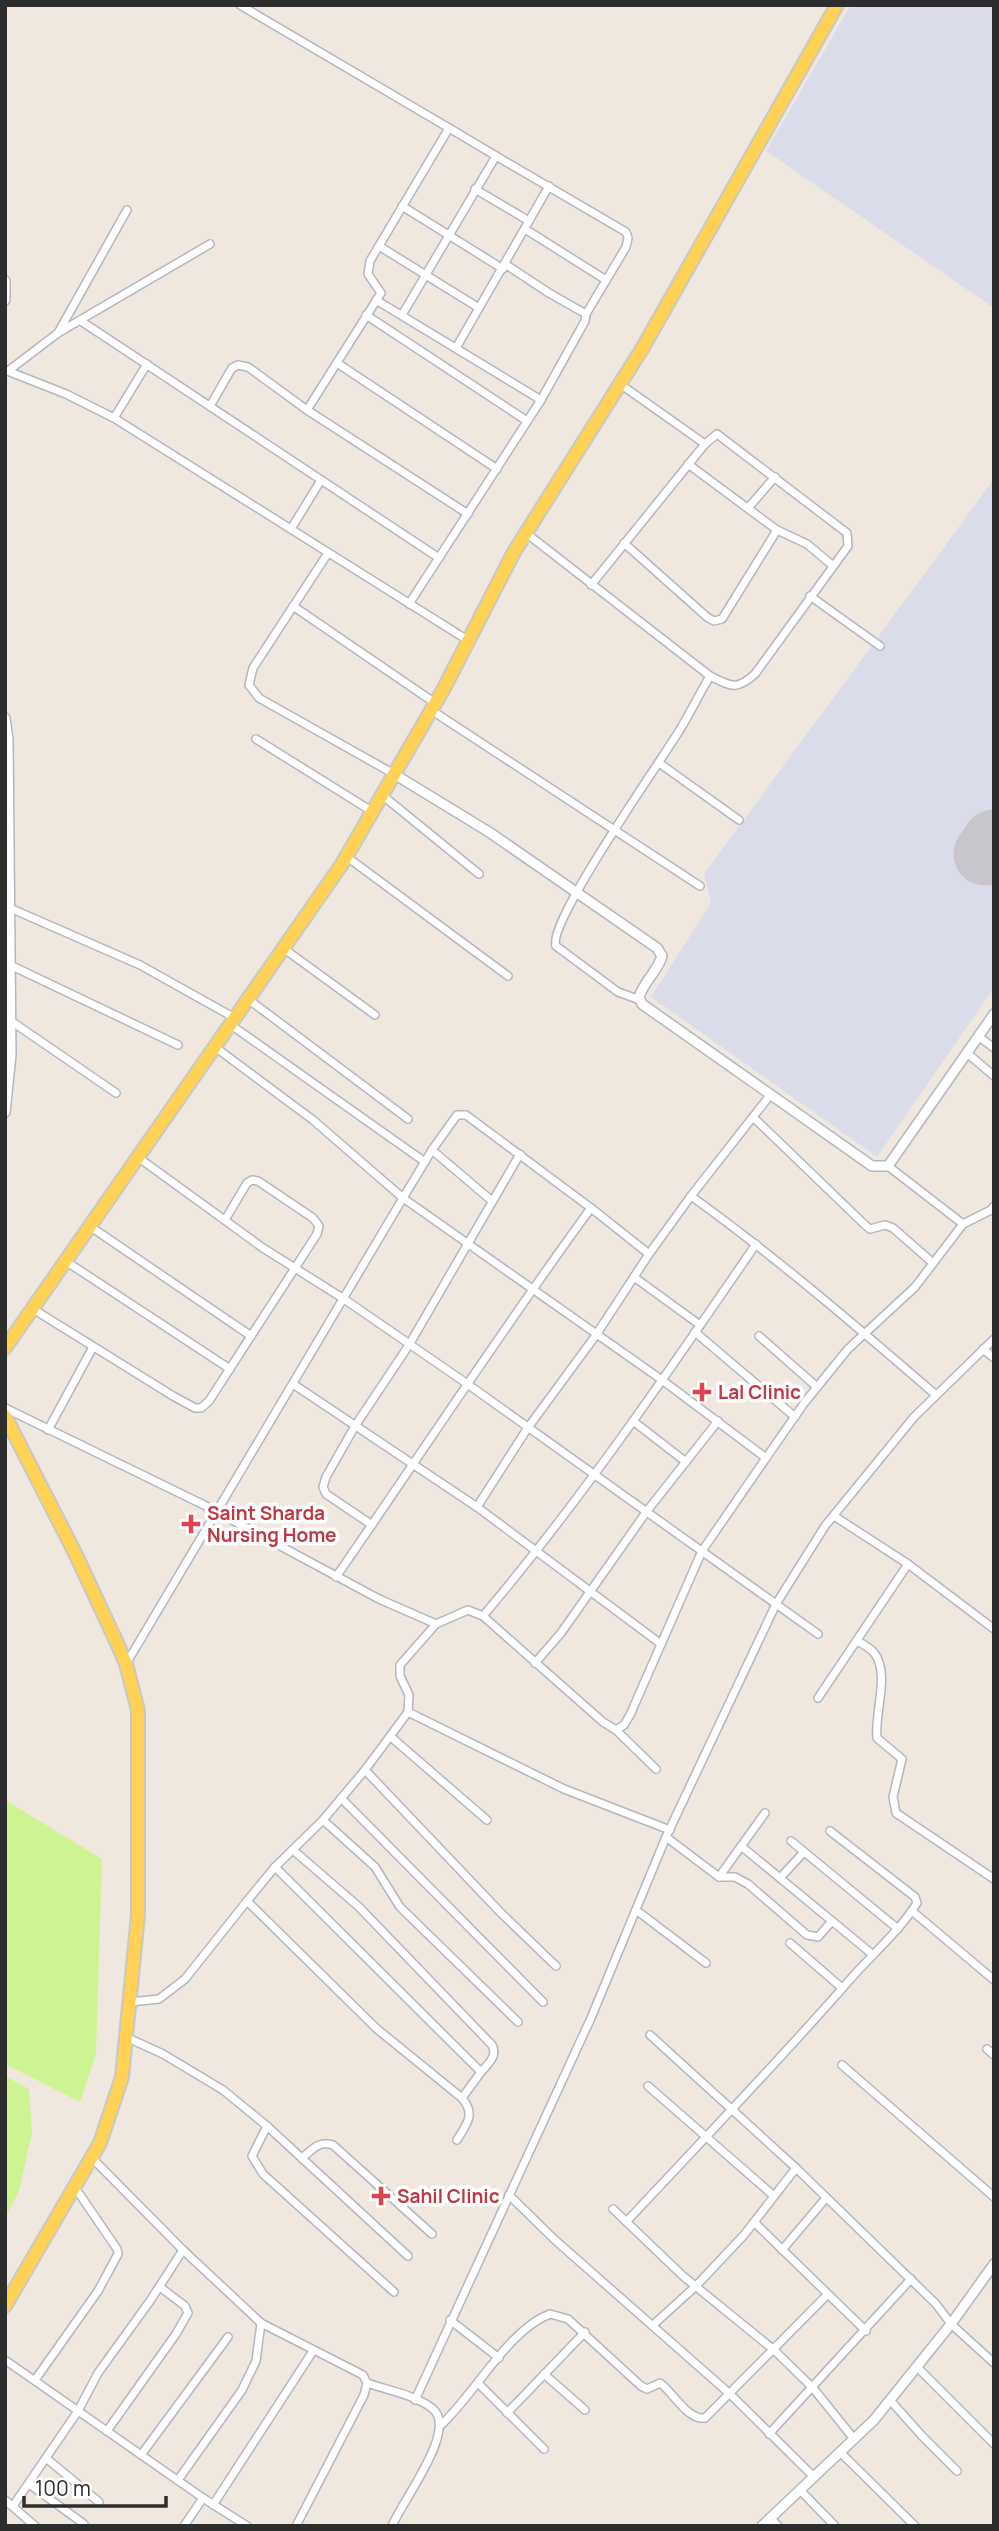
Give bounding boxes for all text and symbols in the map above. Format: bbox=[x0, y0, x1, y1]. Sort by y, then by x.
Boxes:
place label: Lal Clinic bbox=[718, 1379, 801, 1405]
marker: Lal Clinic bbox=[692, 1382, 712, 1402]
place label: Saint Sharda Nursing Home bbox=[207, 1500, 337, 1548]
marker: Saint Sharda Nursing Home bbox=[181, 1514, 201, 1534]
place label: Sahil Clinic bbox=[397, 2183, 500, 2209]
marker: Sahil Clinic bbox=[371, 2186, 391, 2206]
scale bar bbox=[24, 2464, 166, 2508]
text: 100 m bbox=[35, 2474, 91, 2502]

